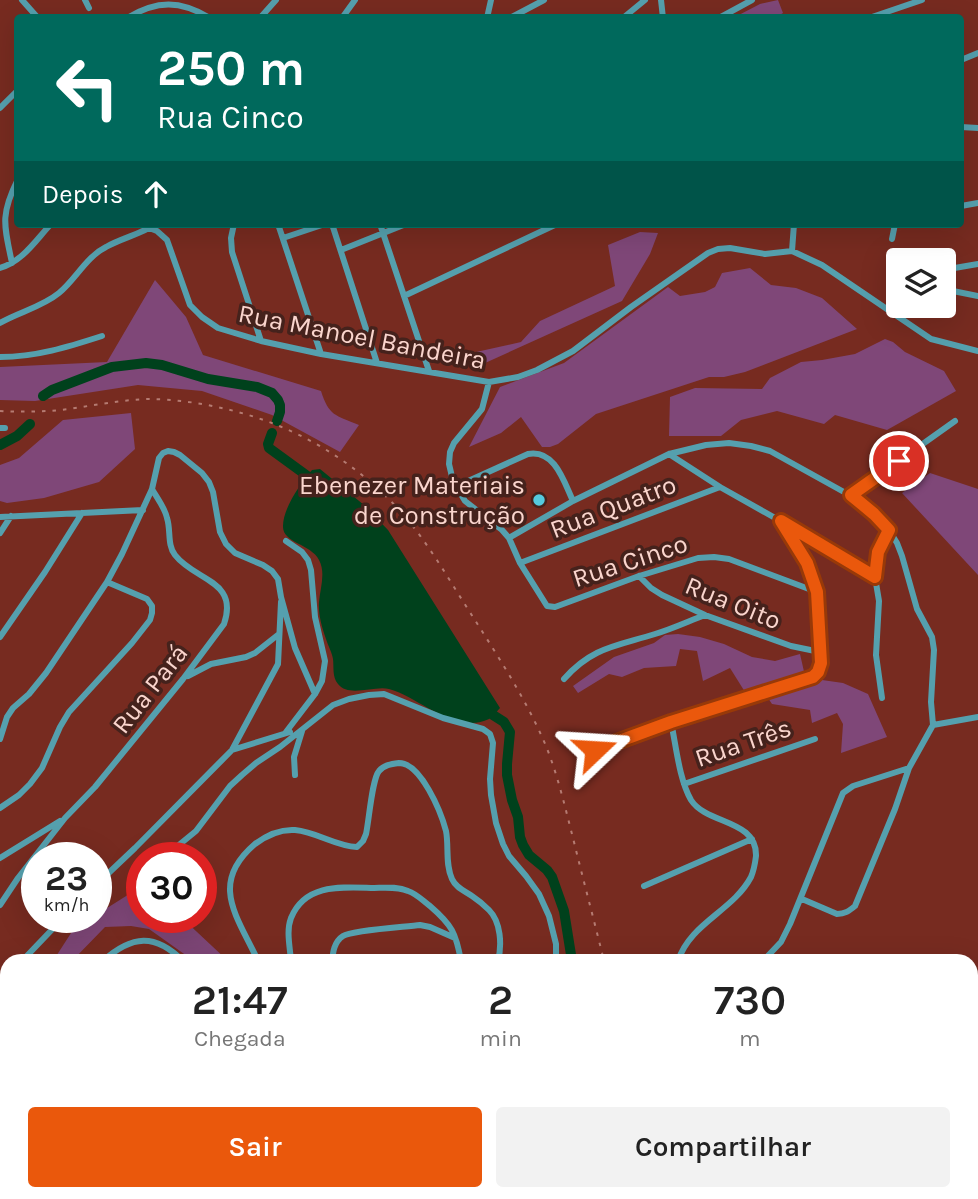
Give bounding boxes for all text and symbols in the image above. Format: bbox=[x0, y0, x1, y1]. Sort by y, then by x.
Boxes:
text: 250 m bbox=[157, 40, 305, 97]
icon: left bbox=[42, 42, 133, 133]
text: Rua Cinco bbox=[157, 99, 304, 136]
icon: ahead bbox=[137, 175, 175, 213]
text: Depois bbox=[42, 179, 123, 210]
map controls bbox=[886, 248, 956, 318]
button: layers bbox=[886, 248, 956, 318]
street label: Rua Manoel Bandeira bbox=[236, 298, 488, 376]
pin bbox=[869, 431, 929, 491]
icon: arrive bbox=[880, 442, 918, 480]
street label: Rua Quatro bbox=[546, 469, 680, 545]
place label: Ebenezer Materiais de Construção bbox=[299, 470, 525, 531]
marker: Ebenezer Materiais de Construção bbox=[531, 492, 547, 508]
street label: Rua Cinco bbox=[569, 528, 691, 594]
street label: Rua Oito bbox=[681, 570, 785, 636]
street label: Rua Pará bbox=[106, 638, 194, 740]
street label: Rua Três bbox=[691, 712, 795, 774]
position arrow bbox=[558, 713, 632, 787]
speed limit sign: 30 bbox=[126, 842, 217, 933]
text: 23 bbox=[45, 858, 88, 899]
text: km/h bbox=[44, 894, 89, 916]
text: 21:47 bbox=[192, 975, 288, 1025]
text: 2 bbox=[488, 975, 513, 1025]
text: 730 bbox=[714, 975, 786, 1025]
text: Chegada bbox=[194, 1025, 286, 1052]
text: min bbox=[480, 1025, 522, 1052]
text: m bbox=[739, 1025, 761, 1052]
button: Sair bbox=[28, 1107, 482, 1187]
button: Compartilhar bbox=[496, 1107, 950, 1187]

